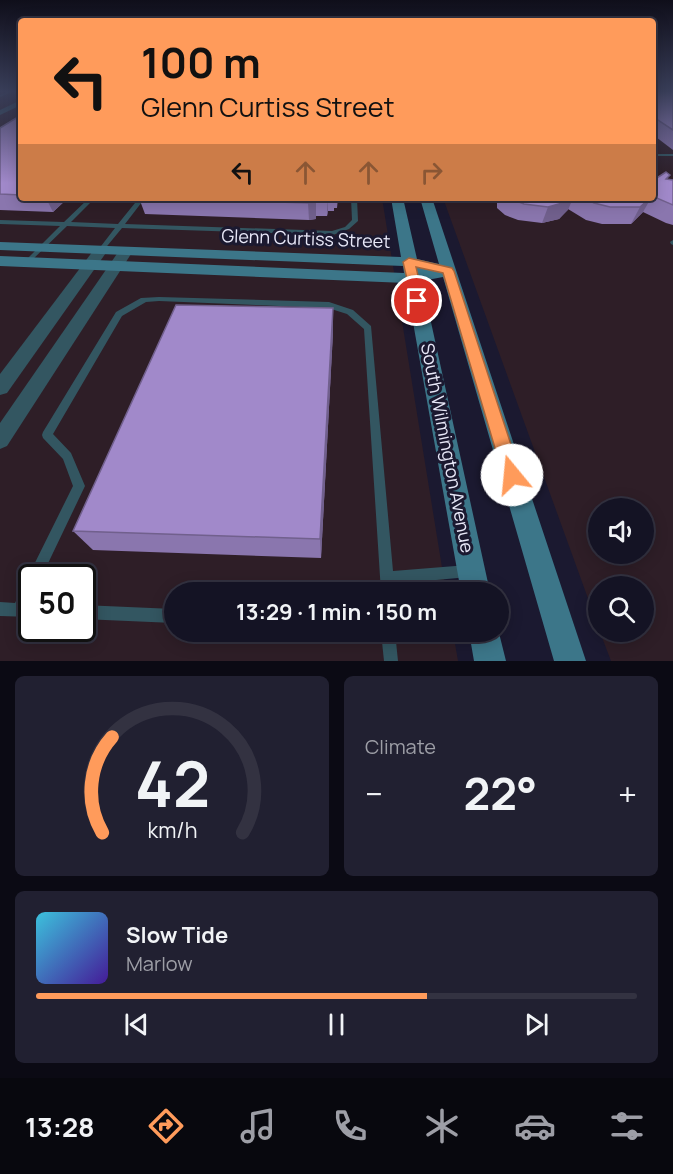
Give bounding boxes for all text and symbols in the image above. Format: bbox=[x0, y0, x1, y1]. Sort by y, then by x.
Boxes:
text: 100 m bbox=[141, 33, 261, 91]
icon: left bbox=[42, 42, 120, 120]
text: Glenn Curtiss Street bbox=[141, 88, 394, 125]
icon: left bbox=[226, 156, 259, 189]
icon: ahead bbox=[289, 156, 322, 189]
icon: ahead bbox=[352, 156, 385, 189]
icon: right bbox=[415, 156, 448, 189]
street label: Glenn Curtiss Street bbox=[221, 223, 391, 253]
pin bbox=[391, 275, 442, 326]
icon: arrive bbox=[400, 284, 433, 317]
street label: South Wilmington Avenue bbox=[416, 341, 480, 555]
position arrow bbox=[480, 443, 544, 507]
map controls bbox=[588, 498, 654, 642]
button: sound bbox=[588, 498, 654, 564]
speed limit sign: 50 bbox=[18, 564, 96, 642]
button: search bbox=[588, 576, 654, 642]
text: 13:29 · 1 min · 150 m bbox=[236, 597, 437, 627]
text: Climate bbox=[365, 733, 436, 760]
text: 42 bbox=[134, 740, 210, 826]
text: 22° bbox=[463, 762, 537, 824]
text: − bbox=[365, 771, 383, 816]
text: + bbox=[618, 771, 637, 816]
text: km/h bbox=[147, 815, 197, 844]
text: Slow Tide bbox=[126, 920, 228, 950]
text: Marlow bbox=[126, 950, 193, 977]
icon: previous bbox=[120, 1008, 153, 1041]
icon: pause bbox=[320, 1008, 353, 1041]
icon: next bbox=[520, 1008, 553, 1041]
icon: directions bbox=[145, 1105, 187, 1147]
icon: music bbox=[237, 1105, 279, 1147]
icon: phone bbox=[329, 1105, 371, 1147]
icon: climate bbox=[421, 1105, 463, 1147]
icon: car bbox=[514, 1105, 556, 1147]
icon: filters bbox=[606, 1105, 648, 1147]
text: 13:28 bbox=[25, 1108, 95, 1145]

